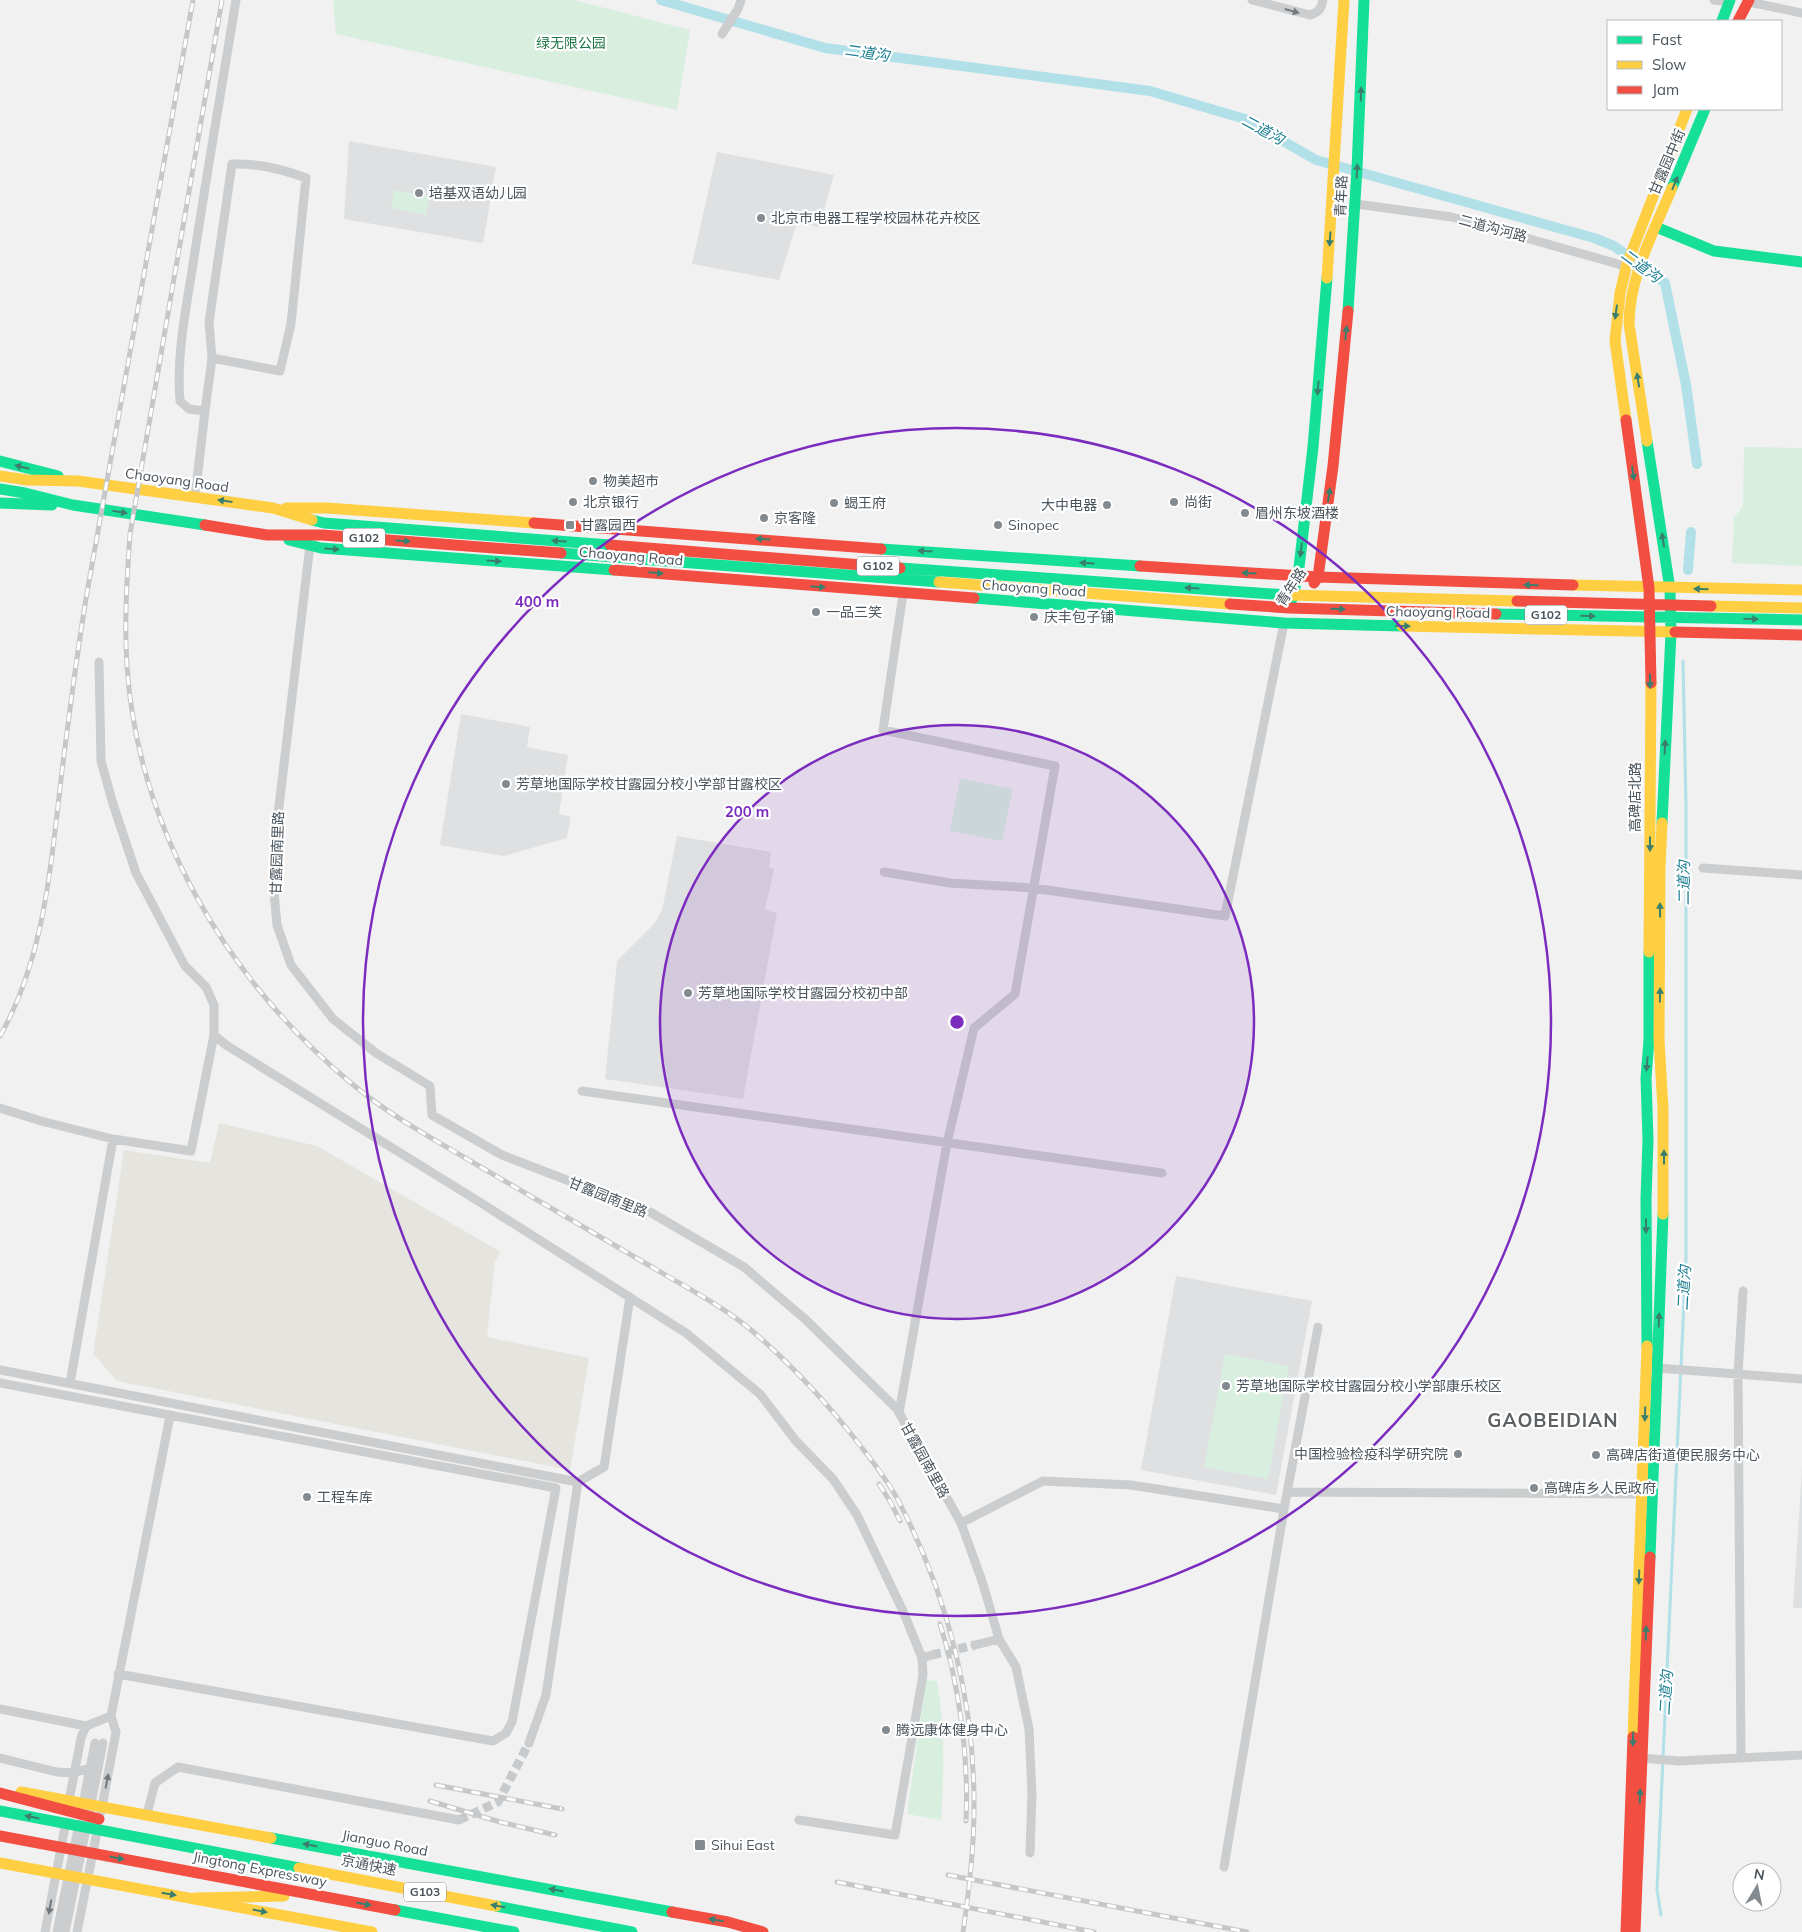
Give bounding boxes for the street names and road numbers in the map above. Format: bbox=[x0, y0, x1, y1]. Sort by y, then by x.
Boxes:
street label: 甘露园中街 bbox=[1645, 126, 1689, 198]
street label: 青年路 bbox=[1331, 175, 1351, 217]
street label: 二道沟河路 bbox=[1457, 210, 1529, 246]
street label: Chaoyang Road bbox=[124, 464, 230, 496]
road number: G102 bbox=[343, 528, 385, 548]
street label: Chaoyang Road bbox=[578, 542, 684, 570]
road number: G102 bbox=[857, 556, 899, 576]
street label: 青年路 bbox=[1272, 564, 1310, 610]
street label: Chaoyang Road bbox=[981, 575, 1087, 601]
street label: Chaoyang Road bbox=[1386, 602, 1490, 622]
road number: G102 bbox=[1525, 606, 1567, 624]
street label: 高碑店北路 bbox=[1626, 762, 1644, 832]
street label: 甘露园南里路 bbox=[267, 811, 287, 895]
street label: 甘露园南里路 bbox=[566, 1173, 650, 1221]
street label: 甘露园南里路 bbox=[897, 1419, 953, 1501]
street label: Jianguo Road bbox=[341, 1826, 429, 1860]
street label: Jingtong Expressway bbox=[192, 1847, 329, 1891]
street label: 京通快速 bbox=[340, 1851, 398, 1879]
road number: G103 bbox=[404, 1882, 446, 1901]

